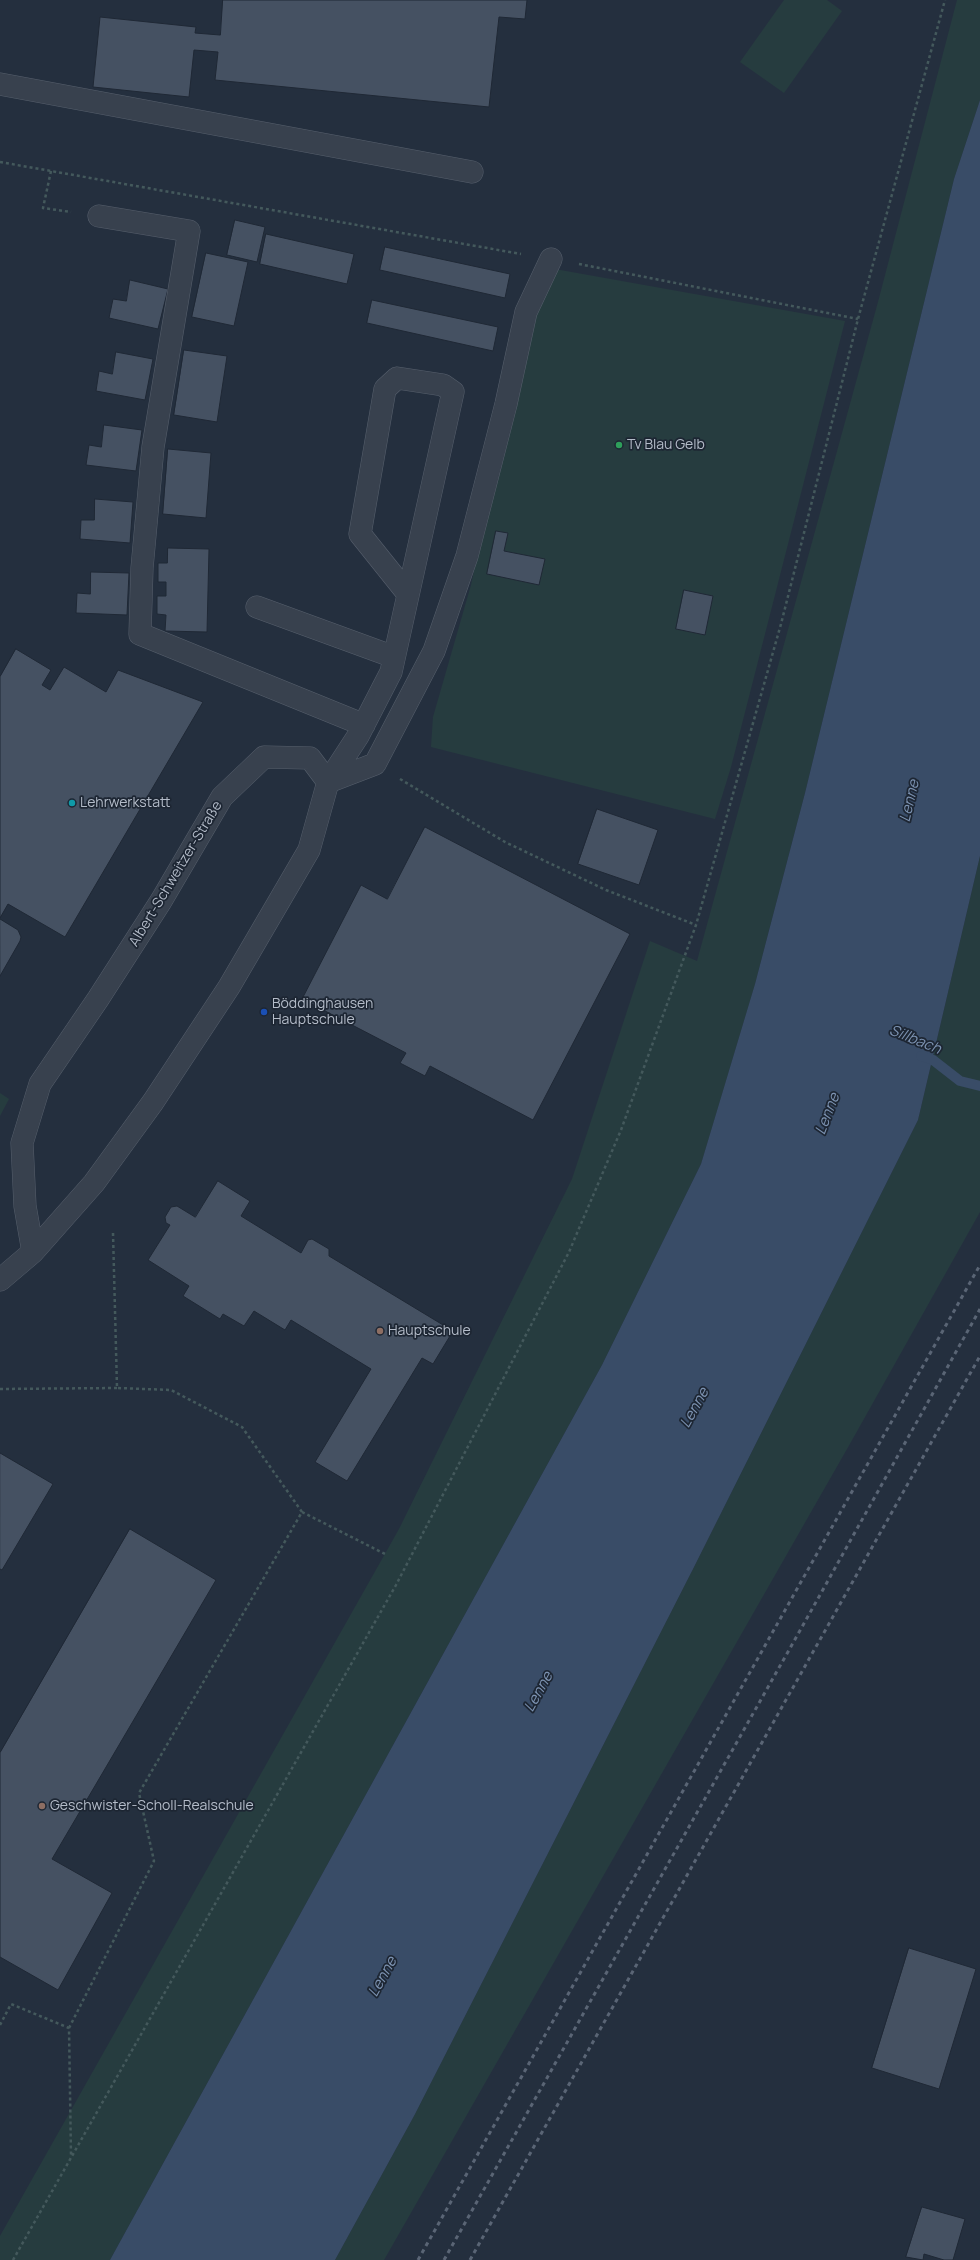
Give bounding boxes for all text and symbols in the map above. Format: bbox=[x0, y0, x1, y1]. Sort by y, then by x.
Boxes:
place label: Tv Blau Gelb bbox=[627, 437, 705, 453]
marker: Tv Blau Gelb bbox=[614, 440, 624, 450]
water label: Lenne bbox=[896, 778, 924, 824]
place label: Lehrwerkstatt bbox=[80, 795, 170, 811]
marker: Lehrwerkstatt bbox=[67, 798, 77, 808]
street label: Albert-Schweitzer-Straße bbox=[126, 798, 226, 950]
place label: Böddinghausen Hauptschule bbox=[272, 996, 373, 1028]
marker: Böddinghausen Hauptschule bbox=[259, 1007, 269, 1017]
water label: Sillbach bbox=[887, 1022, 943, 1058]
water label: Lenne bbox=[812, 1091, 844, 1137]
place label: Hauptschule bbox=[388, 1323, 471, 1339]
marker: Hauptschule bbox=[375, 1326, 385, 1336]
water label: Lenne bbox=[677, 1385, 713, 1431]
water label: Lenne bbox=[521, 1669, 557, 1715]
place label: Geschwister-Scholl-Realschule bbox=[50, 1798, 254, 1814]
marker: Geschwister-Scholl-Realschule bbox=[37, 1801, 47, 1811]
water label: Lenne bbox=[365, 1954, 401, 2000]

